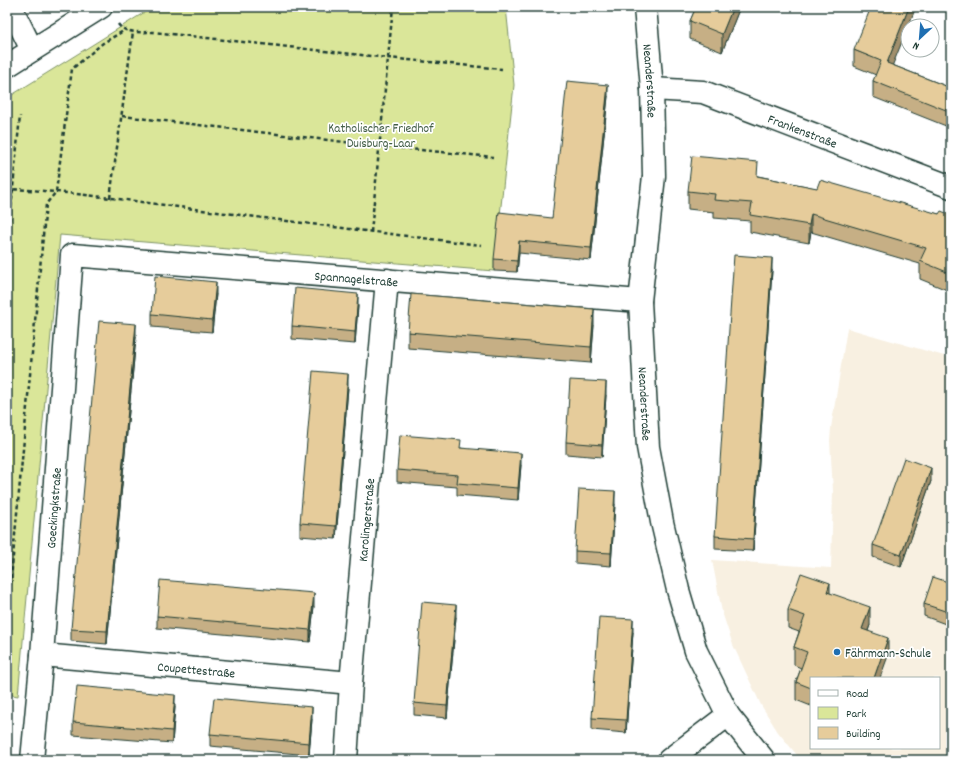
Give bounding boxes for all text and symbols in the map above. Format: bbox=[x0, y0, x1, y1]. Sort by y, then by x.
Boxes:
north arrow bbox=[900, 18, 940, 58]
text: N bbox=[910, 37, 922, 54]
street label: Neanderstraße bbox=[636, 43, 660, 118]
street label: Frankenstraße bbox=[764, 111, 840, 155]
park label: Katholischer Friedhof Duisburg-Laar bbox=[328, 120, 434, 154]
street label: Spannagelstraße bbox=[314, 268, 399, 293]
street label: Neanderstraße bbox=[632, 366, 655, 442]
street label: Goeckingkstraße bbox=[43, 467, 68, 549]
street label: Karolingerstraße bbox=[355, 477, 381, 563]
place label: Fährmann-Schule bbox=[845, 645, 931, 664]
marker: Fährmann-Schule bbox=[832, 647, 842, 657]
street label: Coupettestraße bbox=[156, 658, 236, 684]
legend bbox=[810, 677, 940, 749]
text: Road bbox=[846, 686, 868, 703]
text: Park bbox=[846, 706, 867, 723]
text: Building bbox=[846, 726, 881, 743]

